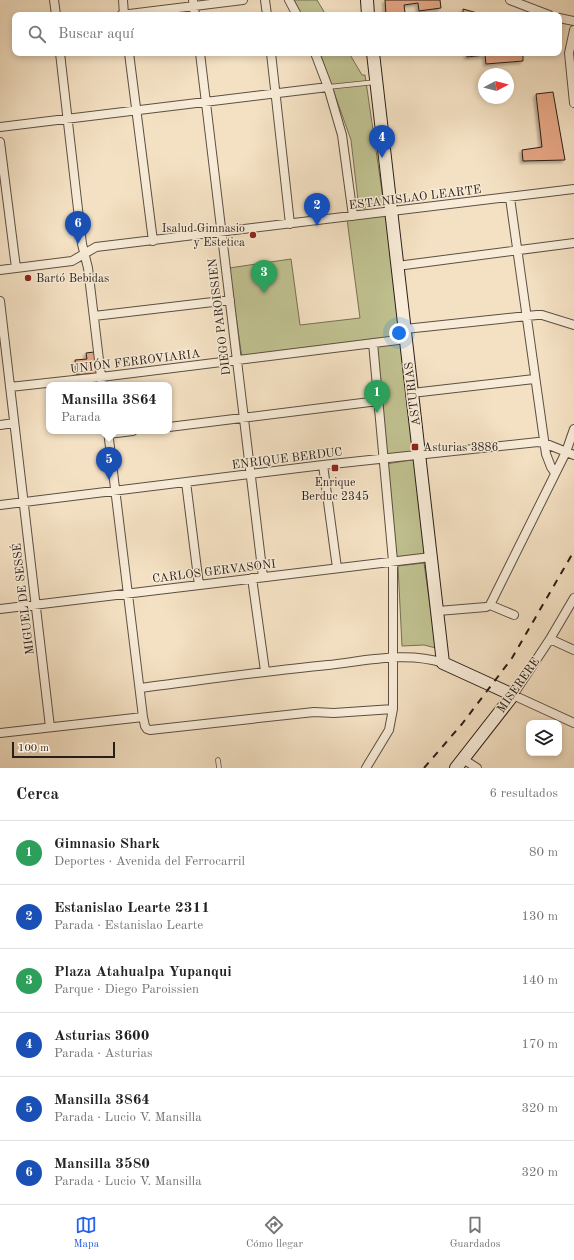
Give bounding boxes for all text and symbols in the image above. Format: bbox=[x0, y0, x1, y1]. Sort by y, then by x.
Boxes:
search box bbox=[12, 12, 562, 56]
icon: search bbox=[26, 23, 48, 45]
text: Buscar aquí bbox=[58, 27, 134, 42]
north arrow bbox=[478, 68, 514, 104]
pin: 4 bbox=[369, 125, 395, 158]
street label: ESTANISLAO LEARTE bbox=[348, 184, 482, 212]
pin: 2 bbox=[304, 193, 330, 226]
pin: 6 bbox=[65, 211, 91, 244]
place label: Isalud Gimnasio y Estetica bbox=[162, 223, 245, 249]
marker: Isalud Gimnasio y Estetica bbox=[248, 230, 258, 240]
street label: DIEGO PAROISSIEN bbox=[207, 258, 233, 376]
pin: 3 bbox=[251, 260, 277, 293]
marker: Bartó Bebidas bbox=[23, 273, 33, 283]
place label: Bartó Bebidas bbox=[36, 273, 109, 285]
your location bbox=[389, 323, 409, 343]
street label: UNIÓN FERROVIARIA bbox=[69, 344, 201, 376]
street label: ASTURIAS bbox=[403, 361, 423, 427]
pin: 1 bbox=[364, 380, 390, 413]
popup bbox=[46, 382, 172, 434]
text: Mansilla 3864 bbox=[61, 393, 157, 408]
text: Parada bbox=[61, 411, 101, 424]
marker: Asturias 3886 bbox=[410, 442, 420, 452]
place label: Asturias 3886 bbox=[423, 442, 499, 454]
street label: ENRIQUE BERDUC bbox=[231, 446, 343, 472]
pin: 5 bbox=[96, 447, 122, 480]
marker: Enrique Berduc 2345 bbox=[330, 463, 340, 473]
place label: Enrique Berduc 2345 bbox=[301, 477, 369, 503]
street label: MIGUEL DE SESSÉ bbox=[8, 542, 37, 656]
street label: CARLOS GERVASONI bbox=[152, 558, 277, 586]
street label: MISERERE bbox=[495, 656, 542, 715]
map controls bbox=[526, 720, 562, 756]
button: layers bbox=[526, 720, 562, 756]
scale bar bbox=[12, 740, 115, 759]
text: 100 m bbox=[18, 743, 49, 754]
text: Cerca bbox=[16, 786, 59, 803]
text: 6 resultados bbox=[490, 787, 558, 800]
text: Gimnasio Shark bbox=[54, 837, 160, 852]
text: 1 bbox=[25, 846, 33, 859]
text: 80 m bbox=[529, 846, 558, 859]
text: Deportes · Avenida del Ferrocarril bbox=[54, 855, 245, 868]
text: Estanislao Learte 2311 bbox=[54, 901, 210, 916]
text: 2 bbox=[25, 910, 33, 923]
text: 130 m bbox=[521, 910, 558, 923]
text: Parada · Estanislao Learte bbox=[54, 919, 203, 932]
text: Plaza Atahualpa Yupanqui bbox=[54, 965, 232, 980]
text: 3 bbox=[25, 974, 33, 987]
text: 140 m bbox=[521, 974, 558, 987]
text: Parque · Diego Paroissien bbox=[54, 983, 199, 996]
text: Asturias 3600 bbox=[54, 1029, 150, 1044]
text: 4 bbox=[25, 1038, 33, 1051]
text: 170 m bbox=[521, 1038, 558, 1051]
text: Parada · Asturias bbox=[54, 1047, 153, 1060]
text: Mansilla 3864 bbox=[54, 1093, 150, 1108]
text: 5 bbox=[25, 1102, 33, 1115]
text: 320 m bbox=[521, 1102, 558, 1115]
text: Parada · Lucio V. Mansilla bbox=[54, 1111, 202, 1124]
text: Mansilla 3580 bbox=[54, 1157, 150, 1172]
text: 6 bbox=[25, 1166, 33, 1179]
text: 320 m bbox=[521, 1166, 558, 1179]
text: Parada · Lucio V. Mansilla bbox=[54, 1175, 202, 1188]
tab: Mapa bbox=[73, 1214, 99, 1252]
tab: Cómo llegar bbox=[246, 1214, 303, 1252]
tab: Guardados bbox=[450, 1214, 501, 1252]

